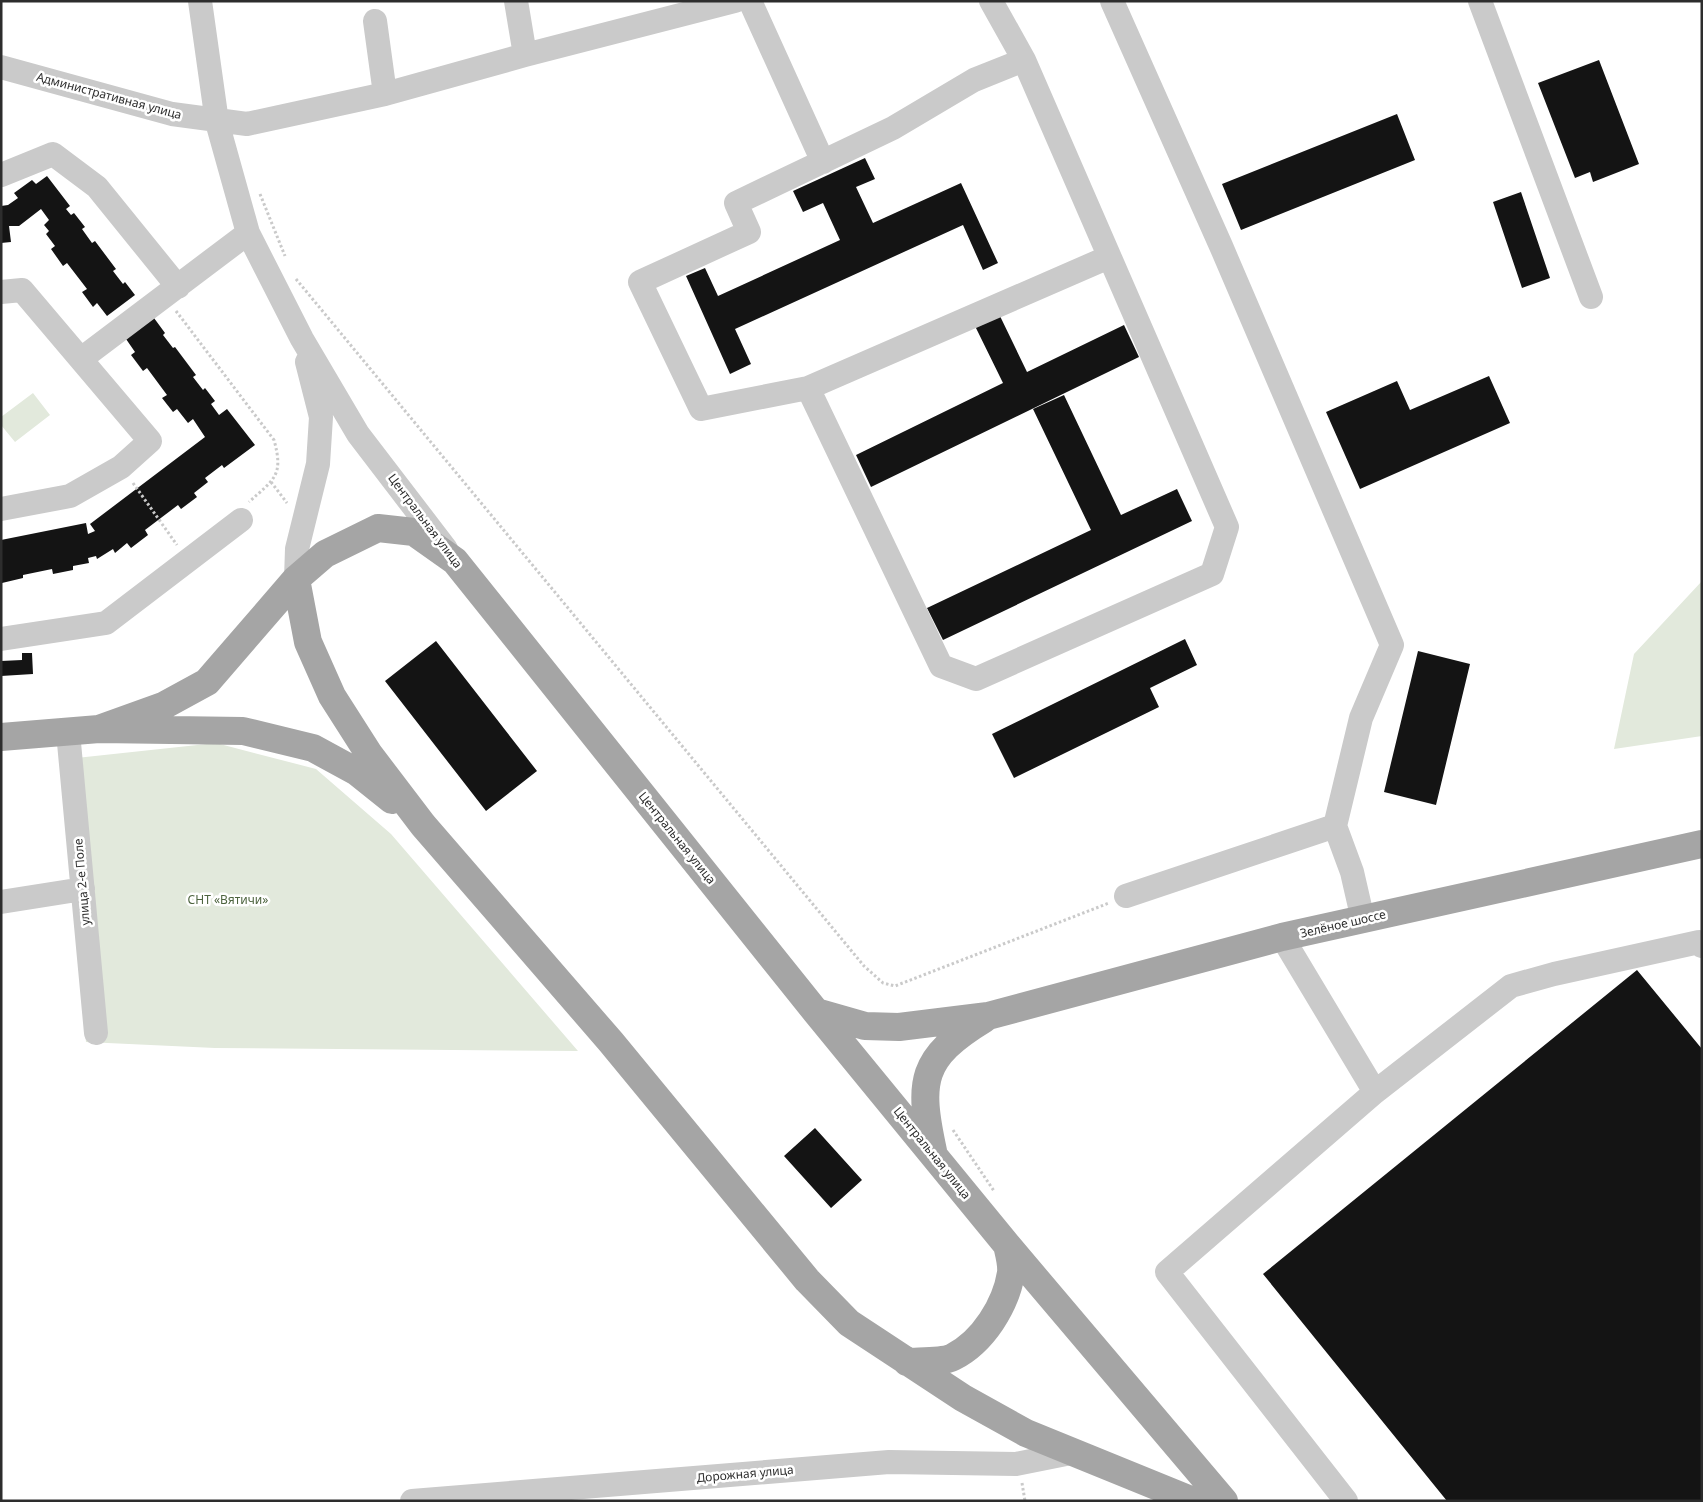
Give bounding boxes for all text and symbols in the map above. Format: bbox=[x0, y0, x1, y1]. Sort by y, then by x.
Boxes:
street label: Административная улица bbox=[35, 68, 184, 123]
street label: Центральная улица bbox=[384, 470, 467, 571]
street label: Центральная улица bbox=[635, 788, 720, 887]
street label: улица 2-е Поле bbox=[69, 837, 94, 926]
park label: СНТ «Вятичи» bbox=[188, 891, 268, 908]
street label: Зелёное шоссе bbox=[1298, 905, 1388, 942]
street label: Центральная улица bbox=[890, 1103, 975, 1202]
street label: Дорожная улица bbox=[696, 1461, 794, 1486]

